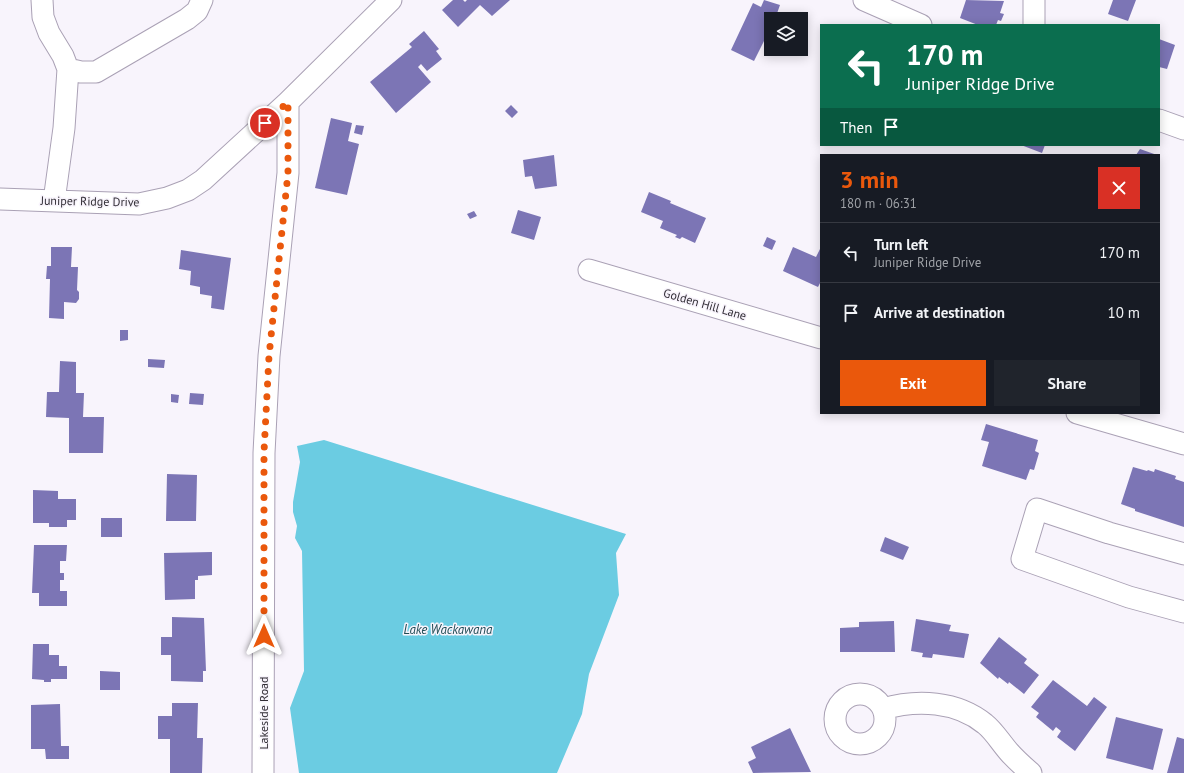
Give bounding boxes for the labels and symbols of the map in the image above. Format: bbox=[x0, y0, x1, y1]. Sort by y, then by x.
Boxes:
pin bbox=[248, 106, 282, 140]
street label: Juniper Ridge Drive bbox=[39, 193, 140, 209]
street label: Golden Hill Lane bbox=[662, 285, 748, 323]
position arrow bbox=[243, 615, 285, 657]
water label: Lake Wackawana bbox=[404, 621, 493, 638]
street label: Lakeside Road bbox=[256, 676, 271, 750]

